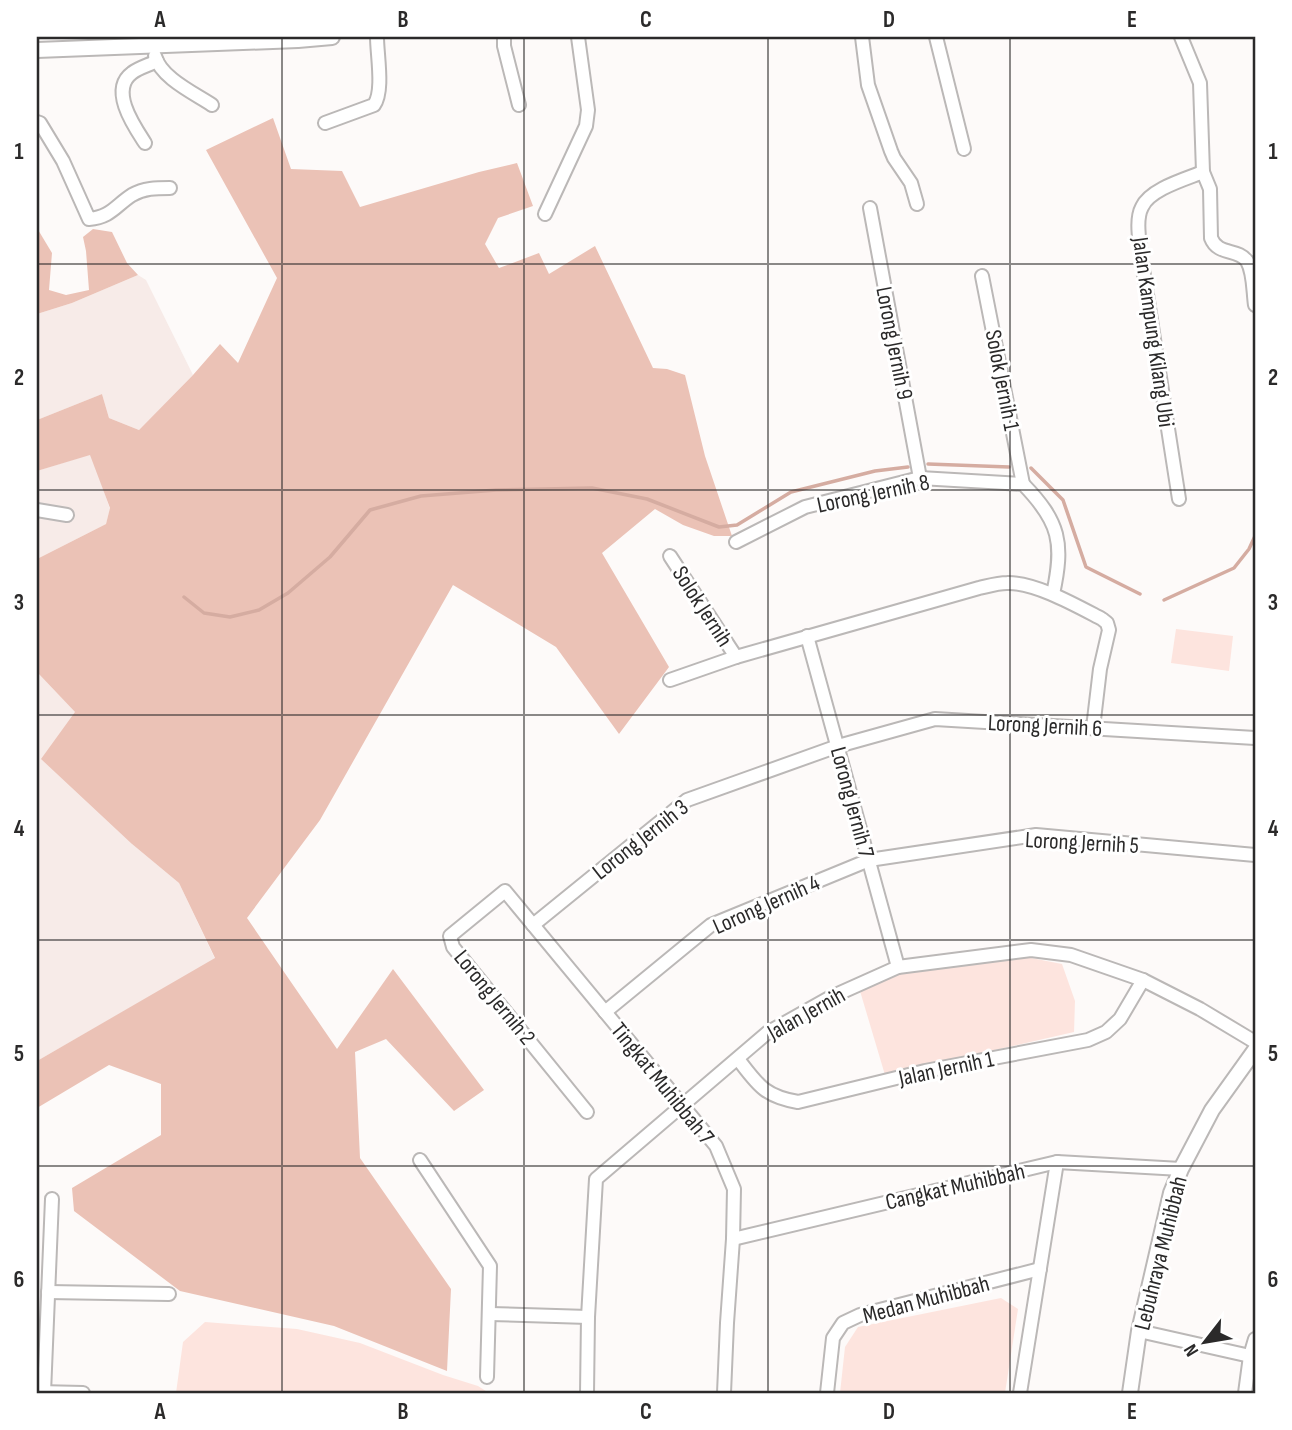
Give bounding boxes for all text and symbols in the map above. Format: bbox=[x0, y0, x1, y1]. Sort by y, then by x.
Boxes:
text: A bbox=[154, 6, 167, 34]
text: B bbox=[398, 6, 409, 34]
text: C bbox=[640, 6, 652, 34]
text: D bbox=[883, 6, 895, 34]
text: E bbox=[1127, 6, 1137, 34]
text: 1 bbox=[14, 138, 24, 166]
text: 1 bbox=[1268, 138, 1278, 166]
street label: Jalan Kampung Kilang Ubi bbox=[1126, 234, 1180, 429]
street label: Lorong Jernih 9 bbox=[869, 284, 919, 402]
street label: Solok Jernih 1 bbox=[979, 328, 1025, 433]
text: 2 bbox=[14, 364, 24, 392]
text: 2 bbox=[1268, 364, 1278, 392]
street label: Lorong Jernih 8 bbox=[814, 468, 932, 520]
street label: Solok Jernih bbox=[666, 561, 738, 652]
text: 3 bbox=[14, 589, 24, 617]
text: 3 bbox=[1268, 589, 1278, 617]
street label: Lorong Jernih 6 bbox=[987, 709, 1103, 743]
street label: Lorong Jernih 7 bbox=[824, 744, 880, 861]
street label: Lorong Jernih 3 bbox=[587, 794, 694, 886]
text: 4 bbox=[14, 815, 25, 843]
text: 4 bbox=[1268, 815, 1279, 843]
street label: Lorong Jernih 5 bbox=[1024, 826, 1139, 860]
street label: Lorong Jernih 4 bbox=[709, 869, 825, 941]
street label: Lorong Jernih 2 bbox=[447, 945, 541, 1051]
street label: Jalan Jernih bbox=[762, 981, 850, 1047]
street label: Tingkat Muhibbah 7 bbox=[604, 1017, 720, 1150]
text: 5 bbox=[14, 1040, 24, 1068]
text: 5 bbox=[1268, 1040, 1278, 1068]
street label: Jalan Jernih 1 bbox=[895, 1045, 996, 1093]
street label: Cangkat Muhibbah bbox=[883, 1157, 1028, 1217]
street label: Lebuhraya Muhibbah bbox=[1128, 1173, 1194, 1333]
text: 6 bbox=[14, 1266, 24, 1294]
text: 6 bbox=[1268, 1266, 1278, 1294]
street label: Medan Muhibbah bbox=[860, 1270, 993, 1330]
north arrow bbox=[1170, 1308, 1240, 1378]
text: N bbox=[1179, 1340, 1204, 1360]
text: A bbox=[154, 1398, 167, 1426]
text: B bbox=[398, 1398, 409, 1426]
text: C bbox=[640, 1398, 652, 1426]
text: D bbox=[883, 1398, 895, 1426]
text: E bbox=[1127, 1398, 1137, 1426]

